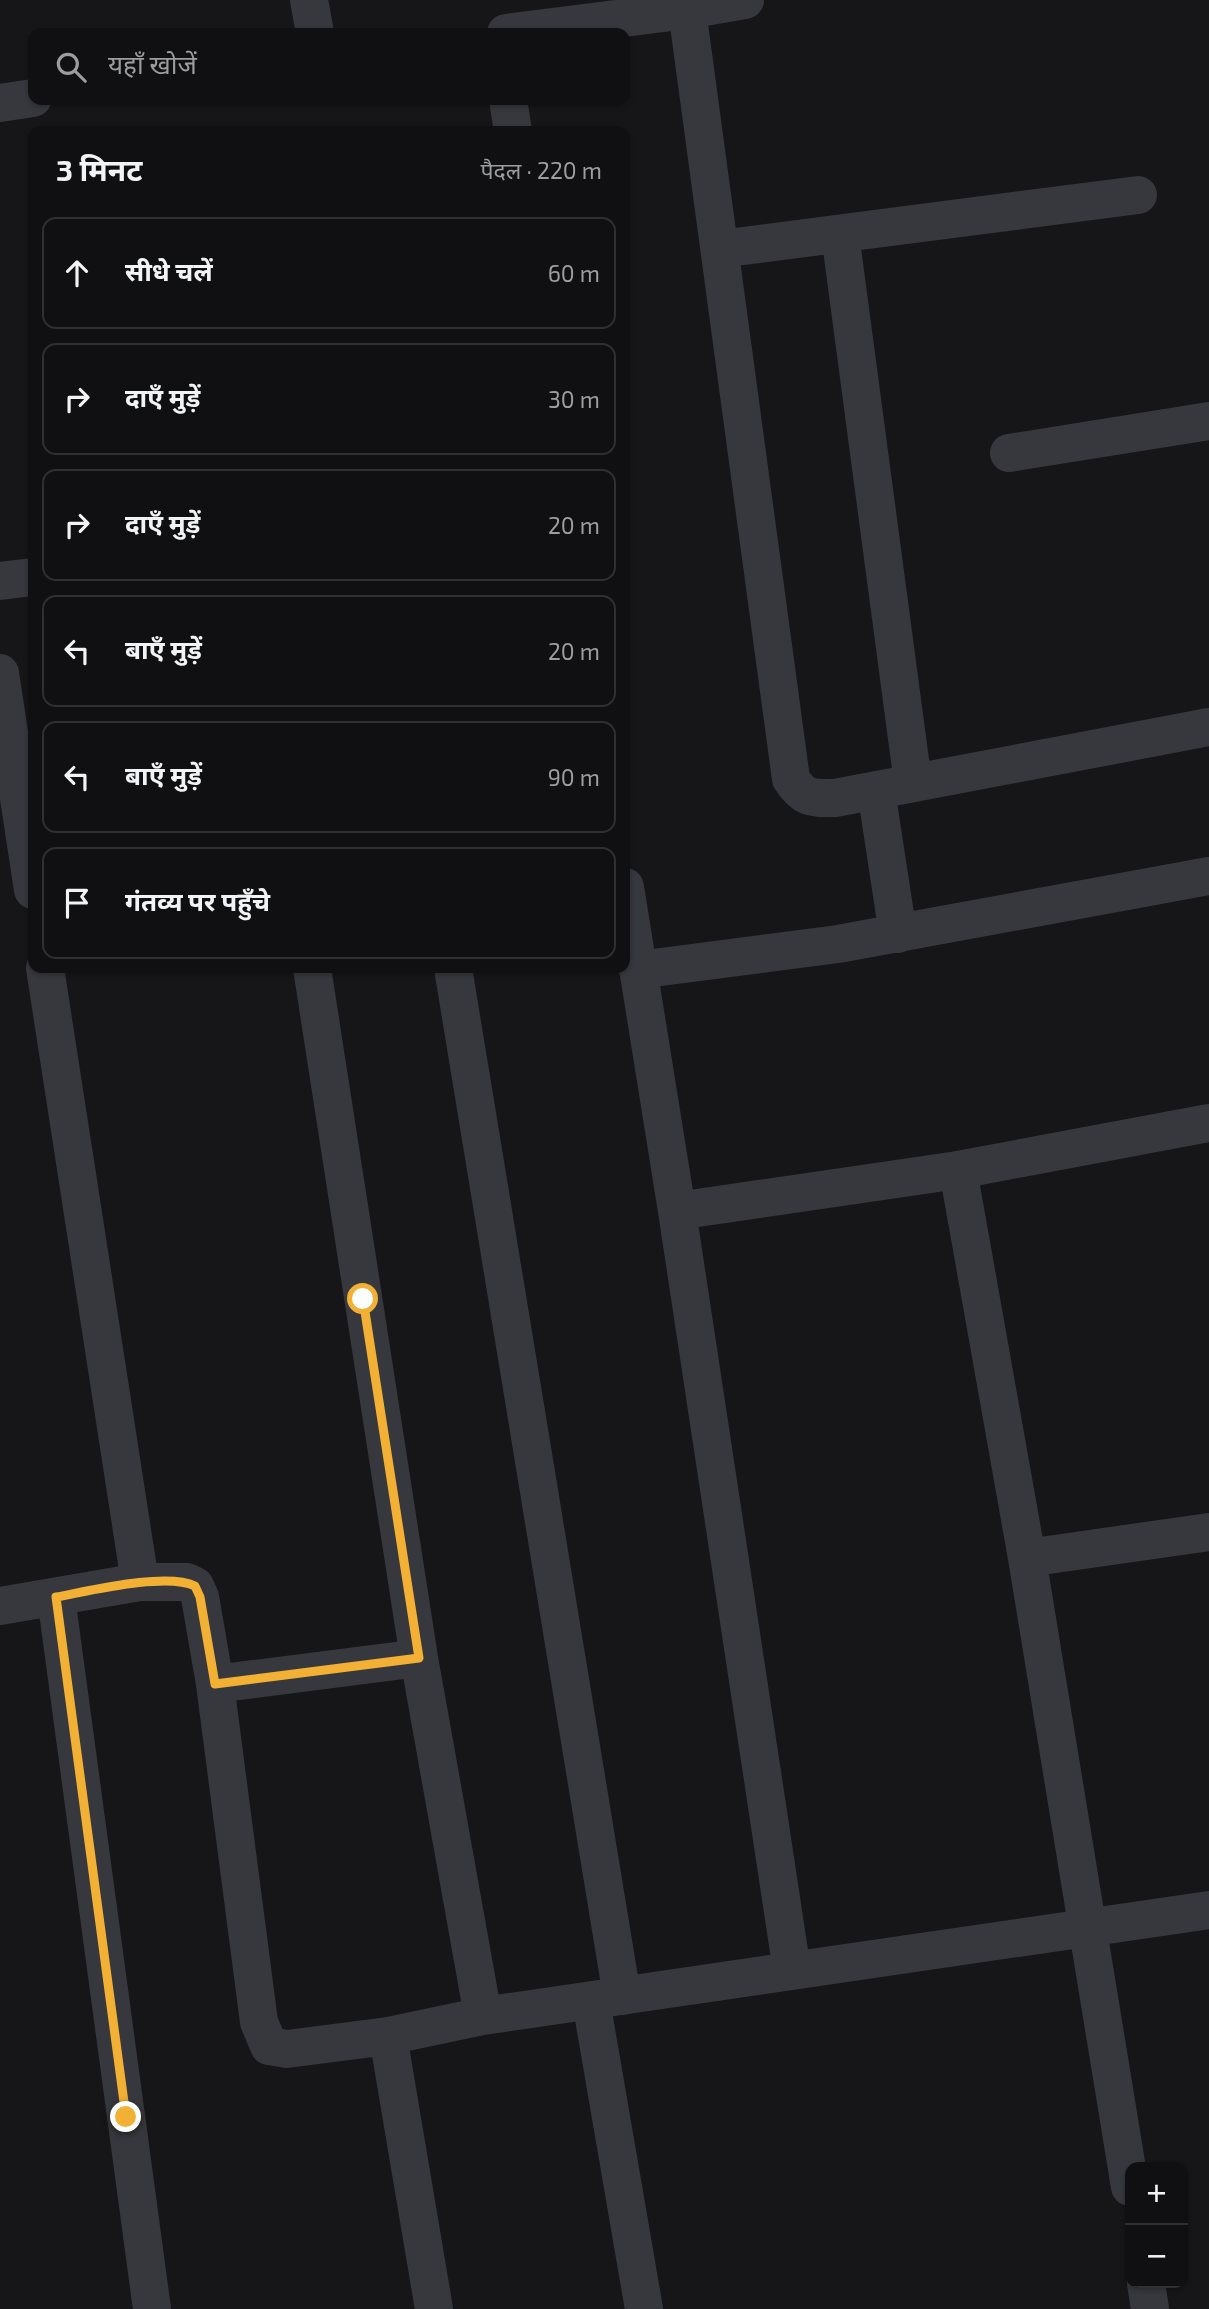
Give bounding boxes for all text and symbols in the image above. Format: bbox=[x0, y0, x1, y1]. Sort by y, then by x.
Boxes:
search box bbox=[28, 28, 630, 105]
icon: search bbox=[52, 48, 90, 86]
text: यहाँ खोजें bbox=[108, 48, 197, 79]
text: 3 मिनट bbox=[56, 151, 142, 187]
text: पैदल · 220 m bbox=[480, 156, 602, 184]
icon: ahead bbox=[58, 254, 96, 292]
text: सीधे चलें bbox=[125, 255, 213, 286]
text: 60 m bbox=[548, 259, 600, 287]
icon: right bbox=[58, 380, 96, 418]
text: दाएँ मुड़ें bbox=[125, 381, 200, 412]
text: 30 m bbox=[548, 385, 600, 413]
icon: right bbox=[58, 506, 96, 544]
text: दाएँ मुड़ें bbox=[125, 507, 200, 538]
text: 20 m bbox=[548, 511, 600, 539]
icon: left bbox=[58, 632, 96, 670]
text: बाएँ मुड़ें bbox=[125, 633, 202, 664]
text: 20 m bbox=[548, 637, 600, 665]
icon: left bbox=[58, 758, 96, 796]
text: बाएँ मुड़ें bbox=[125, 759, 202, 790]
text: 90 m bbox=[548, 763, 600, 791]
icon: arrive bbox=[58, 884, 96, 922]
text: गंतव्य पर पहुँचे bbox=[125, 885, 270, 916]
route start bbox=[347, 1283, 378, 1314]
route end bbox=[110, 2101, 141, 2132]
map controls bbox=[1125, 2162, 1188, 2288]
button: + bbox=[1125, 2162, 1188, 2225]
button: − bbox=[1125, 2225, 1188, 2288]

